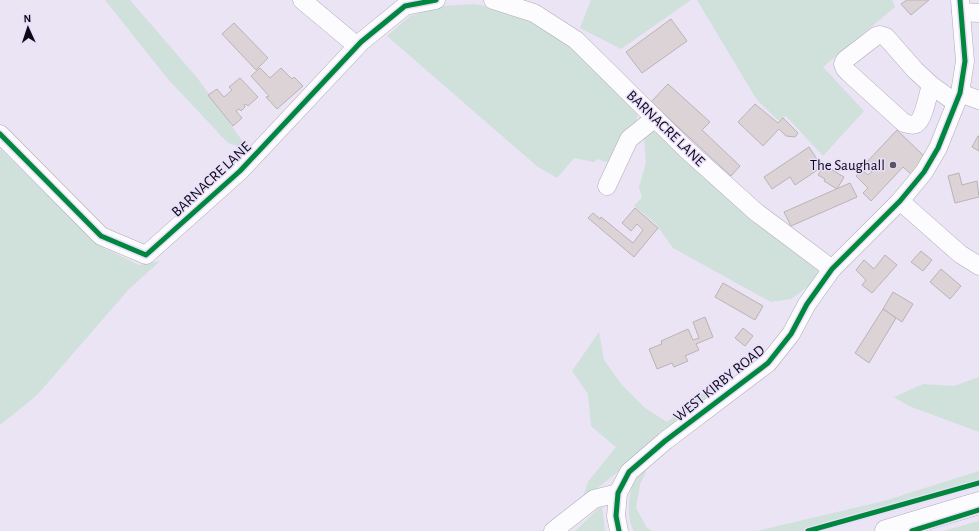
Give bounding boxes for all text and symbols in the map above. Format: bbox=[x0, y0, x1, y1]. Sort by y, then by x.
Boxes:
north arrow bbox=[8, 8, 48, 48]
text: N bbox=[23, 13, 32, 24]
street label: BARNACRE LANE bbox=[624, 88, 708, 169]
street label: BARNACRE LANE bbox=[169, 139, 254, 220]
place label: The Saughall bbox=[810, 158, 885, 173]
marker: The Saughall bbox=[888, 160, 898, 170]
street label: WEST KIRBY ROAD bbox=[671, 342, 768, 425]

